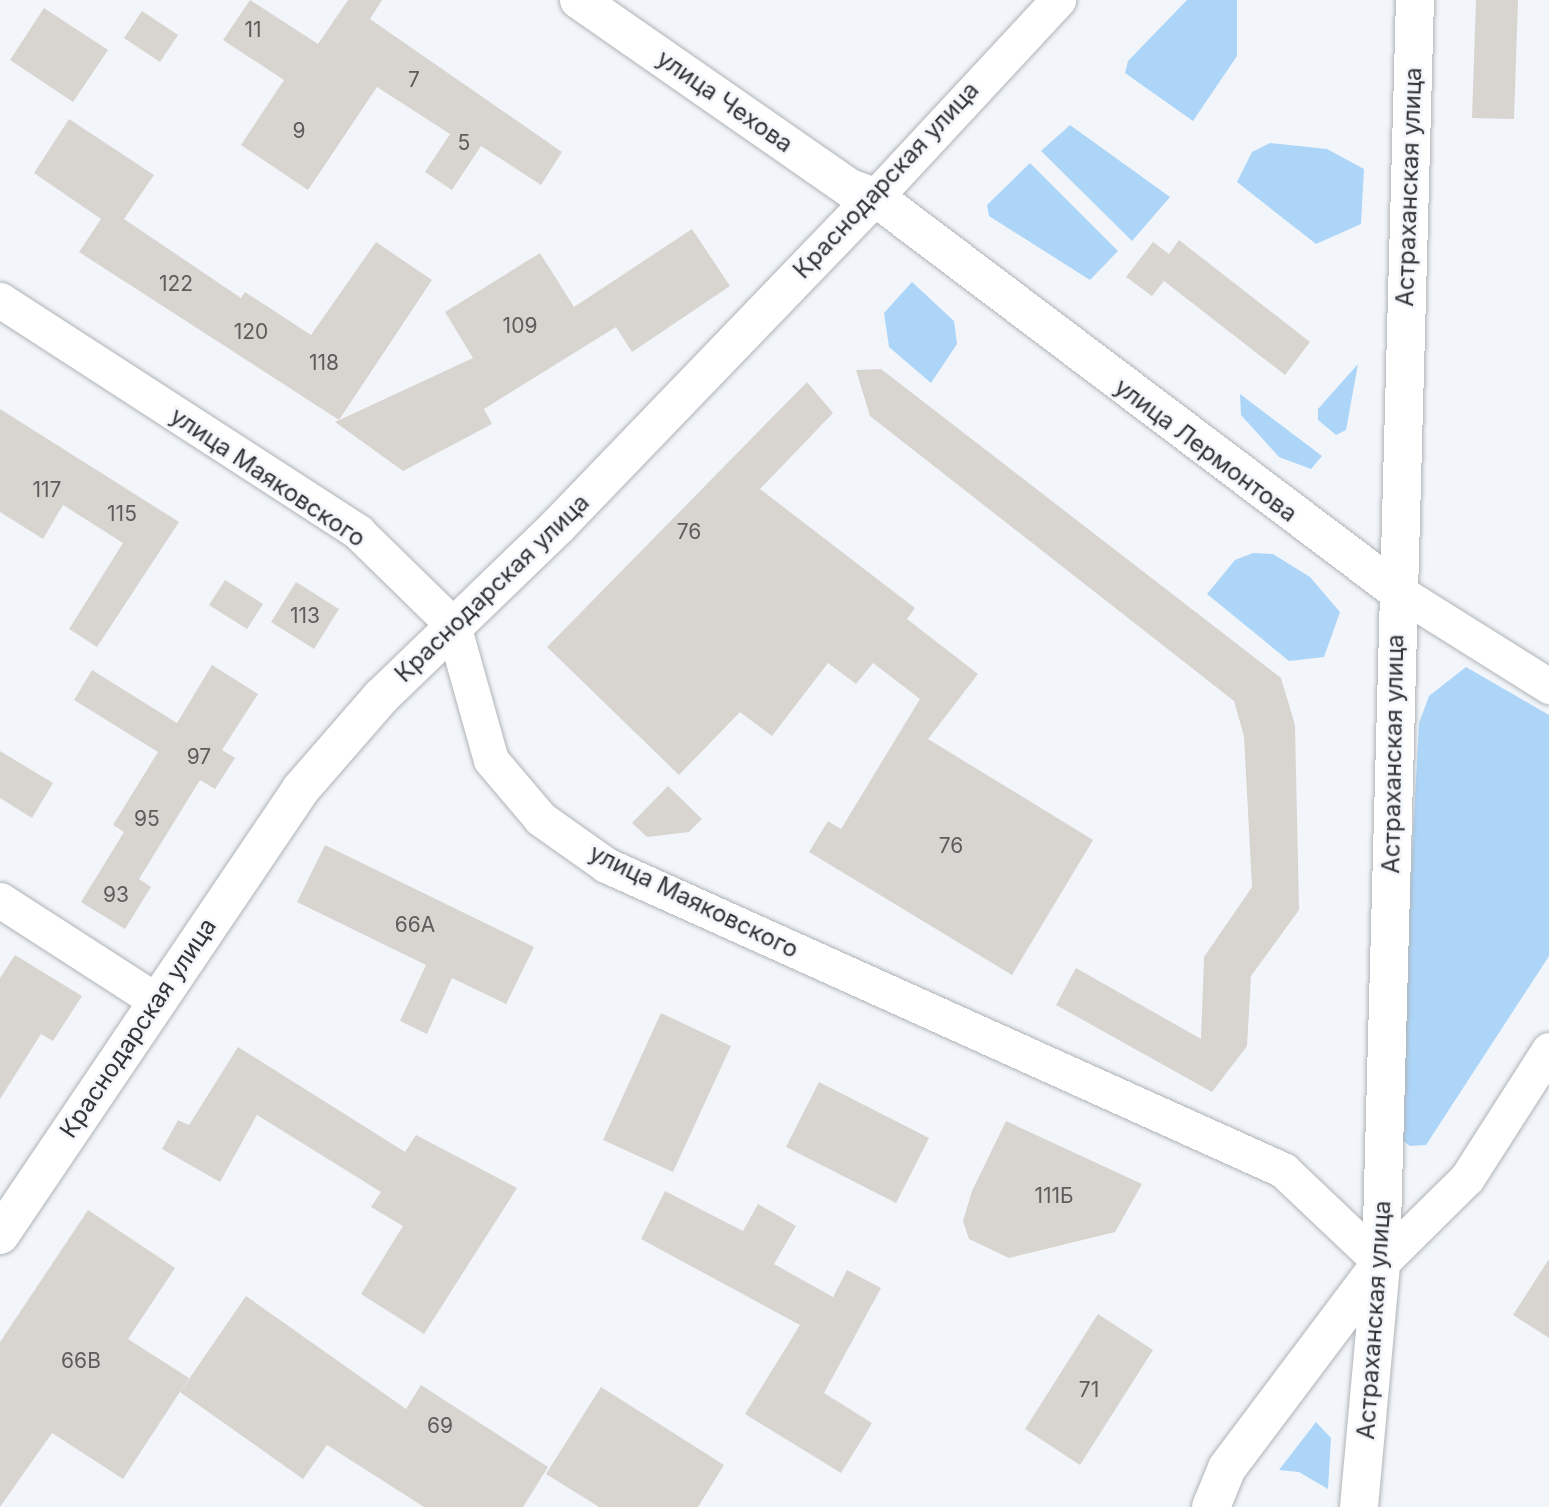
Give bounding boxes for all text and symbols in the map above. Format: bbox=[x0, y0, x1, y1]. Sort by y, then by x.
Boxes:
house number: 11 bbox=[244, 17, 262, 43]
street label: улица Чехова bbox=[652, 44, 798, 158]
house number: 7 bbox=[408, 67, 420, 93]
street label: Астраханская улица bbox=[1390, 67, 1428, 307]
street label: Краснодарская улица bbox=[787, 76, 985, 284]
house number: 9 bbox=[292, 118, 306, 144]
house number: 5 bbox=[458, 130, 470, 156]
house number: 122 bbox=[159, 271, 193, 297]
house number: 109 bbox=[503, 313, 537, 339]
house number: 120 bbox=[234, 319, 268, 345]
house number: 118 bbox=[309, 350, 339, 376]
street label: улица Лермонтова bbox=[1109, 372, 1303, 528]
street label: улица Маяковского bbox=[165, 401, 371, 553]
house number: 117 bbox=[33, 477, 61, 503]
street label: Краснодарская улица bbox=[389, 488, 595, 688]
house number: 115 bbox=[107, 501, 137, 527]
house number: 76 bbox=[677, 519, 701, 545]
house number: 113 bbox=[290, 603, 320, 629]
street label: Астраханская улица bbox=[1377, 634, 1409, 874]
house number: 97 bbox=[187, 744, 211, 770]
house number: 95 bbox=[134, 806, 160, 832]
house number: 76 bbox=[939, 833, 963, 859]
street label: улица Маяковского bbox=[585, 838, 803, 964]
house number: 93 bbox=[103, 882, 129, 908]
house number: 66А bbox=[395, 912, 435, 938]
street label: Краснодарская улица bbox=[54, 913, 222, 1143]
house number: 111Б bbox=[1034, 1183, 1074, 1209]
street label: Астраханская улица bbox=[1351, 1200, 1397, 1440]
house number: 66В bbox=[61, 1348, 101, 1374]
house number: 71 bbox=[1079, 1377, 1099, 1403]
house number: 69 bbox=[427, 1413, 453, 1439]

